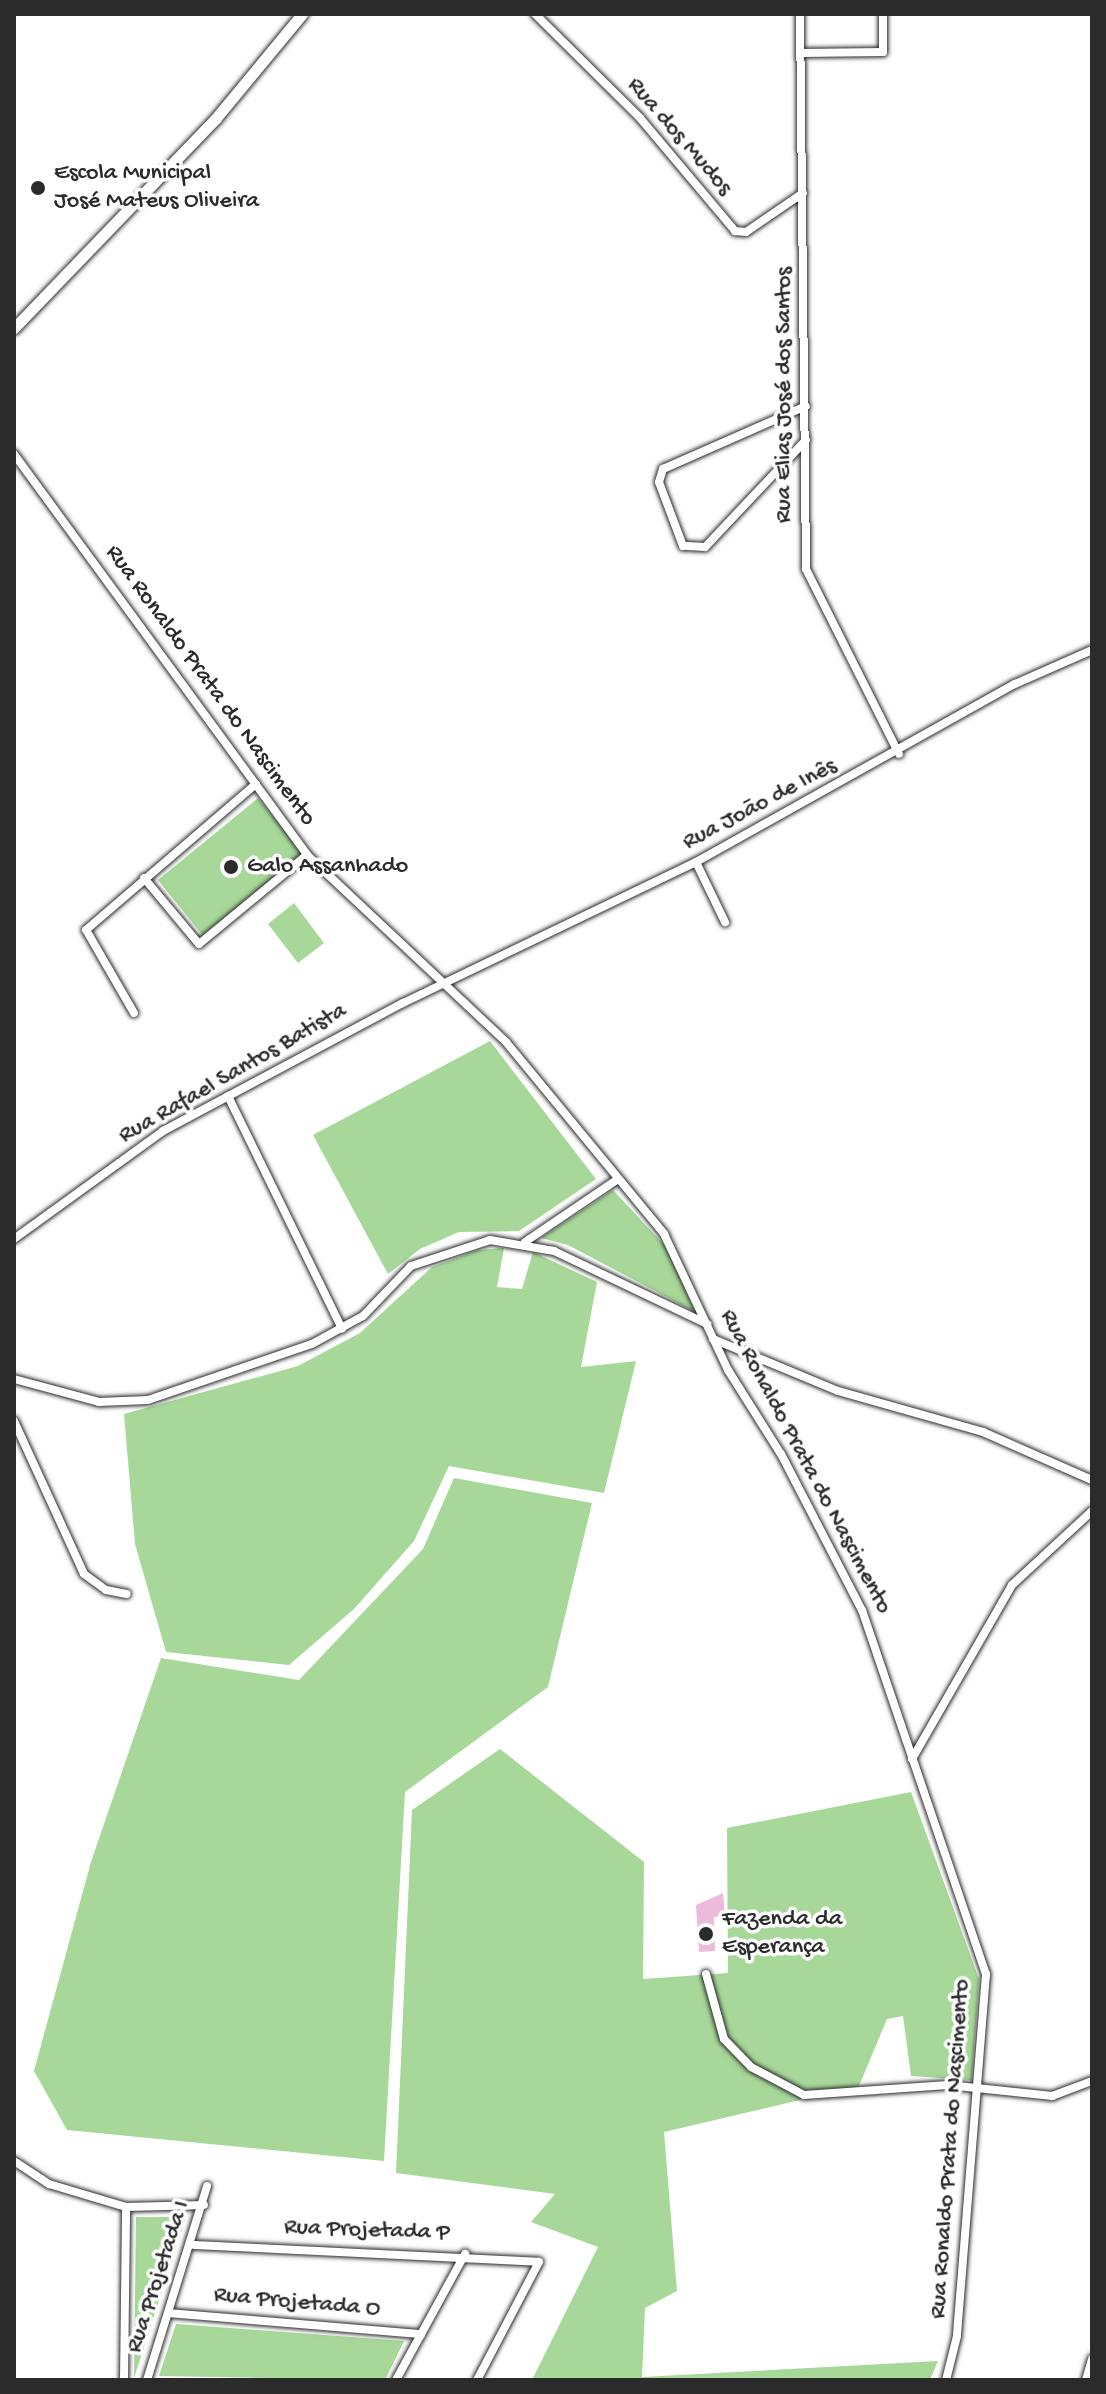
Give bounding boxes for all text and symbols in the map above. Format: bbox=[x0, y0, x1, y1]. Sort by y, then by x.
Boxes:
street label: Rua dos Mudos bbox=[620, 72, 738, 202]
place label: Escola Municipal José Mateus Oliveira bbox=[54, 160, 259, 216]
marker: Escola Municipal José Mateus Oliveira bbox=[29, 179, 47, 197]
street label: Rua Elias José dos Santos bbox=[771, 267, 799, 523]
street label: Rua Ronaldo Prata do Nascimento bbox=[98, 540, 322, 832]
street label: Rua João de Inês bbox=[678, 752, 842, 858]
place label: Galo Assanhado bbox=[247, 853, 408, 881]
marker: Galo Assanhado bbox=[222, 858, 240, 876]
street label: Rua Rafael Santos Batista bbox=[114, 997, 352, 1151]
street label: Rua Ronaldo Prata do Nascimento bbox=[712, 1305, 898, 1619]
place label: Fazenda da Esperança bbox=[722, 1906, 842, 1962]
marker: Fazenda da Esperança bbox=[697, 1925, 715, 1943]
street label: Rua Ronaldo Prata do Nascimento bbox=[925, 1978, 977, 2320]
street label: Rua Projetada I bbox=[121, 2197, 197, 2357]
street label: Rua Projetada P bbox=[284, 2214, 450, 2248]
street label: Rua Projetada O bbox=[213, 2281, 381, 2325]

